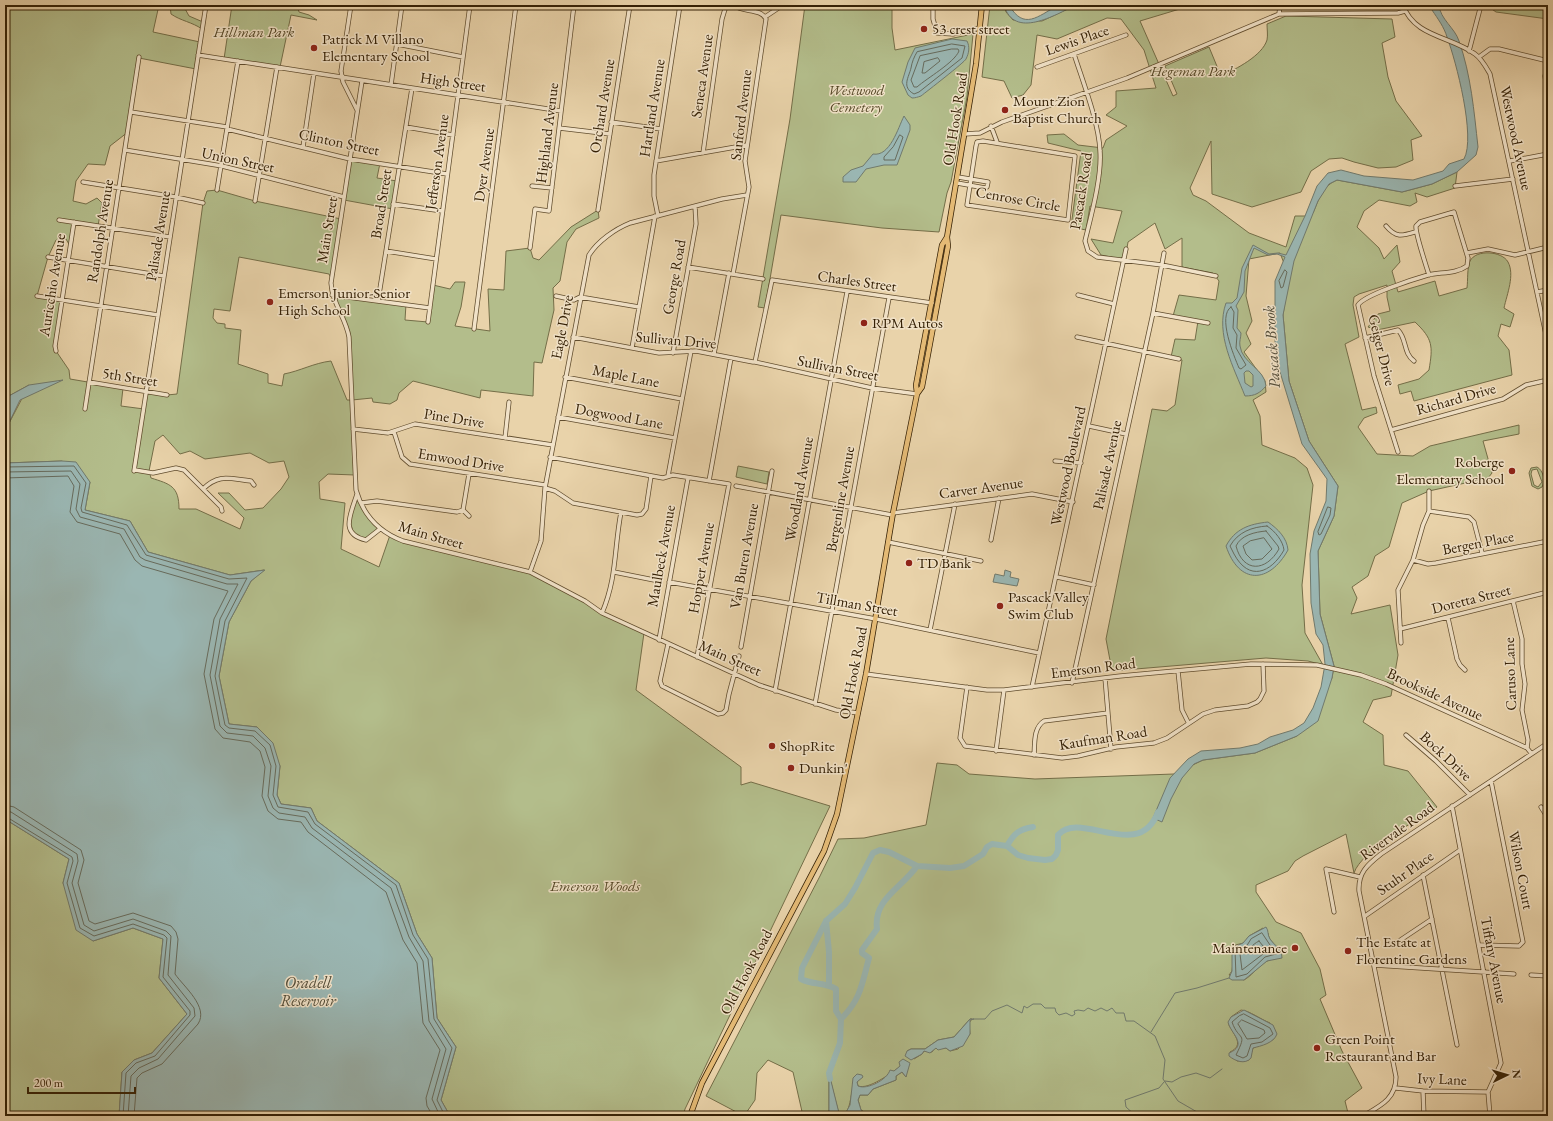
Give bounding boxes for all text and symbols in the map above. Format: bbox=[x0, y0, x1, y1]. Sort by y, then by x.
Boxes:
place label: 53 crest street bbox=[932, 19, 1010, 38]
street label: Lewis Place bbox=[1043, 20, 1111, 59]
park label: Hillman Park bbox=[213, 22, 295, 41]
marker: 53 crest street bbox=[919, 24, 929, 34]
place label: Patrick M Villano Elementary School bbox=[322, 29, 430, 65]
street label: Seneca Avenue bbox=[686, 33, 717, 119]
marker: Patrick M Villano Elementary School bbox=[309, 43, 319, 53]
street label: Orchard Avenue bbox=[585, 57, 618, 154]
street label: Hartland Avenue bbox=[634, 57, 669, 158]
park label: Hegeman Park bbox=[1150, 61, 1236, 80]
street label: High Street bbox=[419, 68, 487, 96]
street label: Sanford Avenue bbox=[726, 68, 756, 161]
street label: Old Hook Road bbox=[938, 71, 971, 167]
park label: Westwood Cemetery bbox=[828, 80, 884, 116]
street label: Highland Avenue bbox=[531, 81, 562, 184]
street label: Westwood Avenue bbox=[1496, 84, 1537, 192]
place label: Mount Zion Baptist Church bbox=[1013, 91, 1102, 127]
marker: Mount Zion Baptist Church bbox=[1000, 105, 1010, 115]
street label: Jefferson Avenue bbox=[420, 113, 453, 213]
street label: Clinton Street bbox=[297, 124, 381, 159]
street label: Dyer Avenue bbox=[469, 127, 498, 203]
street label: Union Street bbox=[200, 143, 277, 177]
street label: Pascack Road bbox=[1065, 151, 1096, 231]
street label: Broad Street bbox=[366, 167, 395, 240]
street label: Randolph Avenue bbox=[82, 178, 117, 284]
street label: Cenrose Circle bbox=[974, 182, 1062, 215]
street label: Palisade Avenue bbox=[141, 189, 174, 282]
street label: Main Street bbox=[312, 195, 341, 264]
street label: Auricchio Avenue bbox=[34, 232, 69, 339]
street label: George Road bbox=[658, 238, 690, 316]
street label: Charles Street bbox=[816, 266, 898, 295]
place label: Emerson Junior-Senior High School bbox=[278, 283, 410, 319]
street label: Eagle Drive bbox=[546, 293, 577, 361]
marker: Emerson Junior-Senior High School bbox=[265, 297, 275, 307]
water label: Pascack Brook bbox=[1258, 304, 1285, 389]
street label: Geiger Drive bbox=[1364, 312, 1401, 388]
place label: RPM Autos bbox=[872, 313, 943, 332]
marker: RPM Autos bbox=[859, 318, 869, 328]
street label: Sullivan Drive bbox=[635, 327, 717, 353]
street label: Sullivan Street bbox=[796, 350, 880, 385]
street label: Maple Lane bbox=[591, 360, 661, 391]
street label: 5th Street bbox=[101, 363, 159, 390]
street label: Richard Drive bbox=[1414, 378, 1498, 419]
street label: Dogwood Lane bbox=[574, 398, 665, 433]
street label: Pine Drive bbox=[423, 403, 486, 432]
street label: Westwood Boulevard bbox=[1046, 404, 1090, 527]
street label: Palisade Avenue bbox=[1088, 418, 1125, 511]
street label: Woodland Avenue bbox=[780, 435, 817, 543]
street label: Emwood Drive bbox=[417, 443, 506, 476]
street label: Bergenline Avenue bbox=[821, 444, 858, 553]
place label: Roberge Elementary School bbox=[1396, 452, 1504, 488]
marker: Roberge Elementary School bbox=[1507, 466, 1517, 476]
street label: Carver Avenue bbox=[938, 472, 1024, 503]
street label: Van Buren Avenue bbox=[725, 501, 762, 610]
street label: Maulbeck Avenue bbox=[642, 503, 679, 608]
street label: Main Street bbox=[396, 516, 466, 553]
street label: Hopper Avenue bbox=[683, 521, 718, 615]
street label: Bergen Place bbox=[1441, 526, 1515, 559]
place label: TD Bank bbox=[917, 553, 972, 572]
marker: TD Bank bbox=[904, 558, 914, 568]
street label: Doretta Street bbox=[1429, 579, 1513, 618]
street label: Tillman Street bbox=[815, 587, 900, 620]
place label: Pascack Valley Swim Club bbox=[1008, 587, 1089, 623]
marker: Pascack Valley Swim Club bbox=[995, 601, 1005, 611]
street label: Old Hook Road bbox=[834, 625, 871, 721]
street label: Main Street bbox=[696, 635, 765, 680]
street label: Caruso Lane bbox=[1499, 637, 1520, 711]
street label: Emerson Road bbox=[1049, 653, 1137, 682]
street label: Brookside Avenue bbox=[1384, 663, 1486, 724]
street label: Kaufman Road bbox=[1058, 721, 1149, 754]
street label: Bock Drive bbox=[1416, 727, 1476, 785]
place label: ShopRite bbox=[780, 736, 835, 755]
marker: ShopRite bbox=[767, 741, 777, 751]
place label: Dunkin' bbox=[799, 758, 848, 777]
marker: Dunkin' bbox=[786, 763, 796, 773]
street label: Rivervale Road bbox=[1356, 797, 1438, 864]
street label: Wilson Court bbox=[1505, 829, 1538, 911]
street label: Stuhr Place bbox=[1373, 846, 1437, 899]
park label: Emerson Woods bbox=[549, 876, 641, 895]
street label: Tiffany Avenue bbox=[1477, 915, 1512, 1005]
street label: Old Hook Road bbox=[715, 926, 776, 1018]
place label: The Estate at Florentine Gardens bbox=[1356, 932, 1467, 968]
place label: Maintenance bbox=[1212, 938, 1287, 957]
marker: Maintenance bbox=[1290, 943, 1300, 953]
marker: The Estate at Florentine Gardens bbox=[1343, 946, 1353, 956]
water label: Oradell Reservoir bbox=[280, 972, 337, 1011]
place label: Green Point Restaurant and Bar bbox=[1325, 1029, 1436, 1065]
marker: Green Point Restaurant and Bar bbox=[1312, 1043, 1322, 1053]
north arrow bbox=[1487, 1055, 1527, 1095]
street label: Ivy Lane bbox=[1417, 1068, 1467, 1089]
scale bar bbox=[28, 1069, 135, 1095]
text: N bbox=[1510, 1069, 1524, 1079]
text: 200 m bbox=[34, 1075, 64, 1091]

